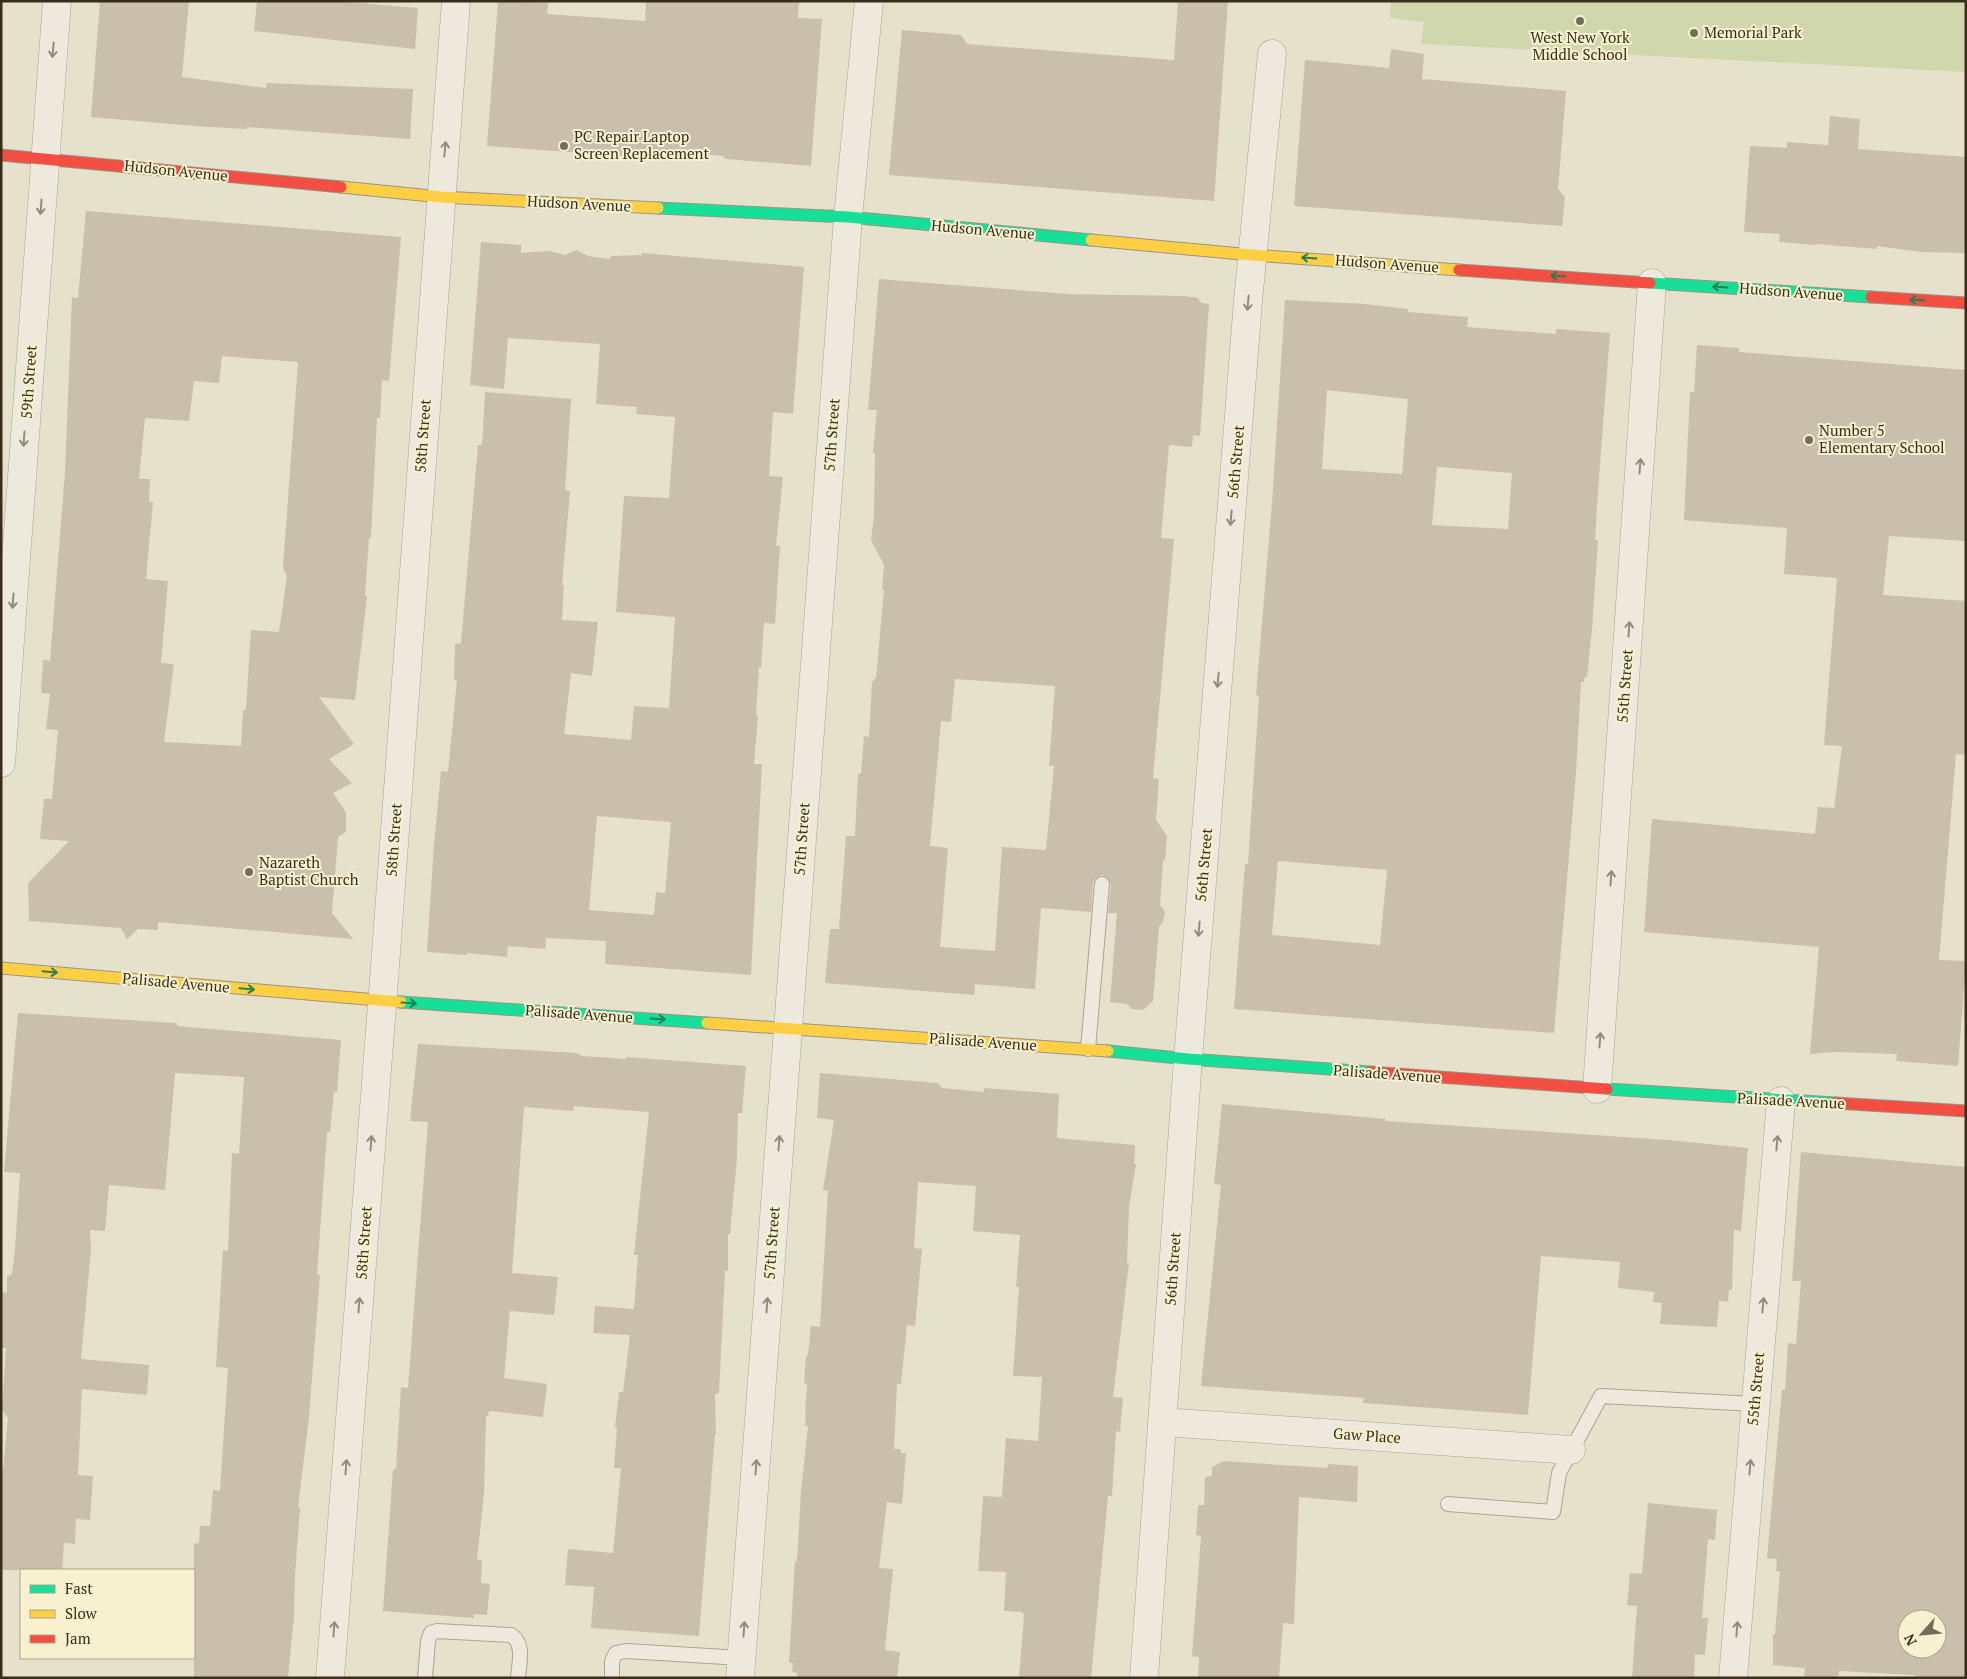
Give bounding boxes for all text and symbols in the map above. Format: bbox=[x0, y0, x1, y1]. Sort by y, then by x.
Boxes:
marker: West New York Middle School bbox=[1574, 15, 1586, 27]
place label: Memorial Park bbox=[1704, 22, 1802, 42]
place label: West New York Middle School bbox=[1530, 27, 1630, 64]
marker: Memorial Park bbox=[1688, 27, 1700, 39]
one-way arrow bbox=[49, 42, 58, 58]
place label: PC Repair Laptop Screen Replacement bbox=[574, 126, 709, 163]
marker: PC Repair Laptop Screen Replacement bbox=[558, 140, 570, 152]
one-way arrow bbox=[440, 141, 449, 157]
street label: Hudson Avenue bbox=[123, 155, 229, 185]
street label: Hudson Avenue bbox=[527, 190, 632, 216]
one-way arrow bbox=[36, 199, 46, 215]
street label: Hudson Avenue bbox=[930, 215, 1036, 243]
street label: Hudson Avenue bbox=[1334, 249, 1440, 277]
one-way arrow bbox=[1301, 254, 1317, 263]
one-way arrow bbox=[1550, 272, 1566, 281]
street label: Hudson Avenue bbox=[1738, 277, 1844, 305]
one-way arrow bbox=[1712, 283, 1728, 292]
one-way arrow bbox=[1244, 295, 1253, 311]
one-way arrow bbox=[1909, 295, 1925, 304]
street label: 59th Street bbox=[15, 344, 41, 420]
street label: 57th Street bbox=[818, 397, 844, 472]
street label: 58th Street bbox=[409, 398, 435, 474]
place label: Number 5 Elementary School bbox=[1819, 420, 1945, 457]
street label: 56th Street bbox=[1222, 424, 1248, 500]
one-way arrow bbox=[20, 431, 29, 447]
marker: Number 5 Elementary School bbox=[1803, 434, 1815, 446]
one-way arrow bbox=[1635, 459, 1644, 475]
one-way arrow bbox=[1227, 509, 1236, 525]
one-way arrow bbox=[8, 593, 17, 609]
one-way arrow bbox=[1624, 621, 1633, 637]
street label: 55th Street bbox=[1611, 648, 1637, 724]
one-way arrow bbox=[1214, 671, 1223, 687]
street label: 57th Street bbox=[788, 801, 814, 876]
street label: 58th Street bbox=[380, 802, 406, 878]
street label: 56th Street bbox=[1190, 827, 1216, 903]
place label: Nazareth Baptist Church bbox=[259, 852, 359, 889]
marker: Nazareth Baptist Church bbox=[243, 866, 255, 878]
one-way arrow bbox=[1607, 870, 1616, 886]
one-way arrow bbox=[1194, 920, 1203, 936]
one-way arrow bbox=[42, 967, 58, 977]
street label: Palisade Avenue bbox=[121, 967, 231, 997]
one-way arrow bbox=[238, 984, 254, 994]
one-way arrow bbox=[400, 998, 416, 1007]
street label: Palisade Avenue bbox=[525, 999, 634, 1027]
one-way arrow bbox=[650, 1015, 666, 1024]
street label: Palisade Avenue bbox=[929, 1027, 1038, 1055]
one-way arrow bbox=[1596, 1032, 1605, 1048]
street label: Palisade Avenue bbox=[1333, 1059, 1442, 1087]
street label: Palisade Avenue bbox=[1737, 1087, 1845, 1113]
one-way arrow bbox=[367, 1135, 376, 1151]
one-way arrow bbox=[775, 1135, 784, 1151]
one-way arrow bbox=[1772, 1136, 1782, 1152]
street label: 58th Street bbox=[350, 1205, 376, 1281]
street label: 57th Street bbox=[758, 1205, 784, 1280]
street label: 56th Street bbox=[1159, 1231, 1185, 1307]
one-way arrow bbox=[354, 1297, 363, 1313]
one-way arrow bbox=[763, 1297, 772, 1313]
one-way arrow bbox=[1759, 1298, 1768, 1314]
street label: 55th Street bbox=[1742, 1351, 1768, 1427]
street label: Gaw Place bbox=[1333, 1423, 1402, 1447]
one-way arrow bbox=[341, 1459, 351, 1475]
one-way arrow bbox=[751, 1459, 760, 1475]
one-way arrow bbox=[1745, 1459, 1755, 1475]
legend bbox=[20, 1569, 195, 1659]
text: Fast bbox=[65, 1578, 93, 1598]
text: Slow bbox=[65, 1603, 98, 1623]
north arrow bbox=[1897, 1609, 1947, 1659]
one-way arrow bbox=[329, 1621, 338, 1637]
one-way arrow bbox=[739, 1621, 748, 1637]
one-way arrow bbox=[1732, 1621, 1742, 1637]
text: Jam bbox=[65, 1628, 91, 1648]
text: N bbox=[1899, 1631, 1921, 1649]

